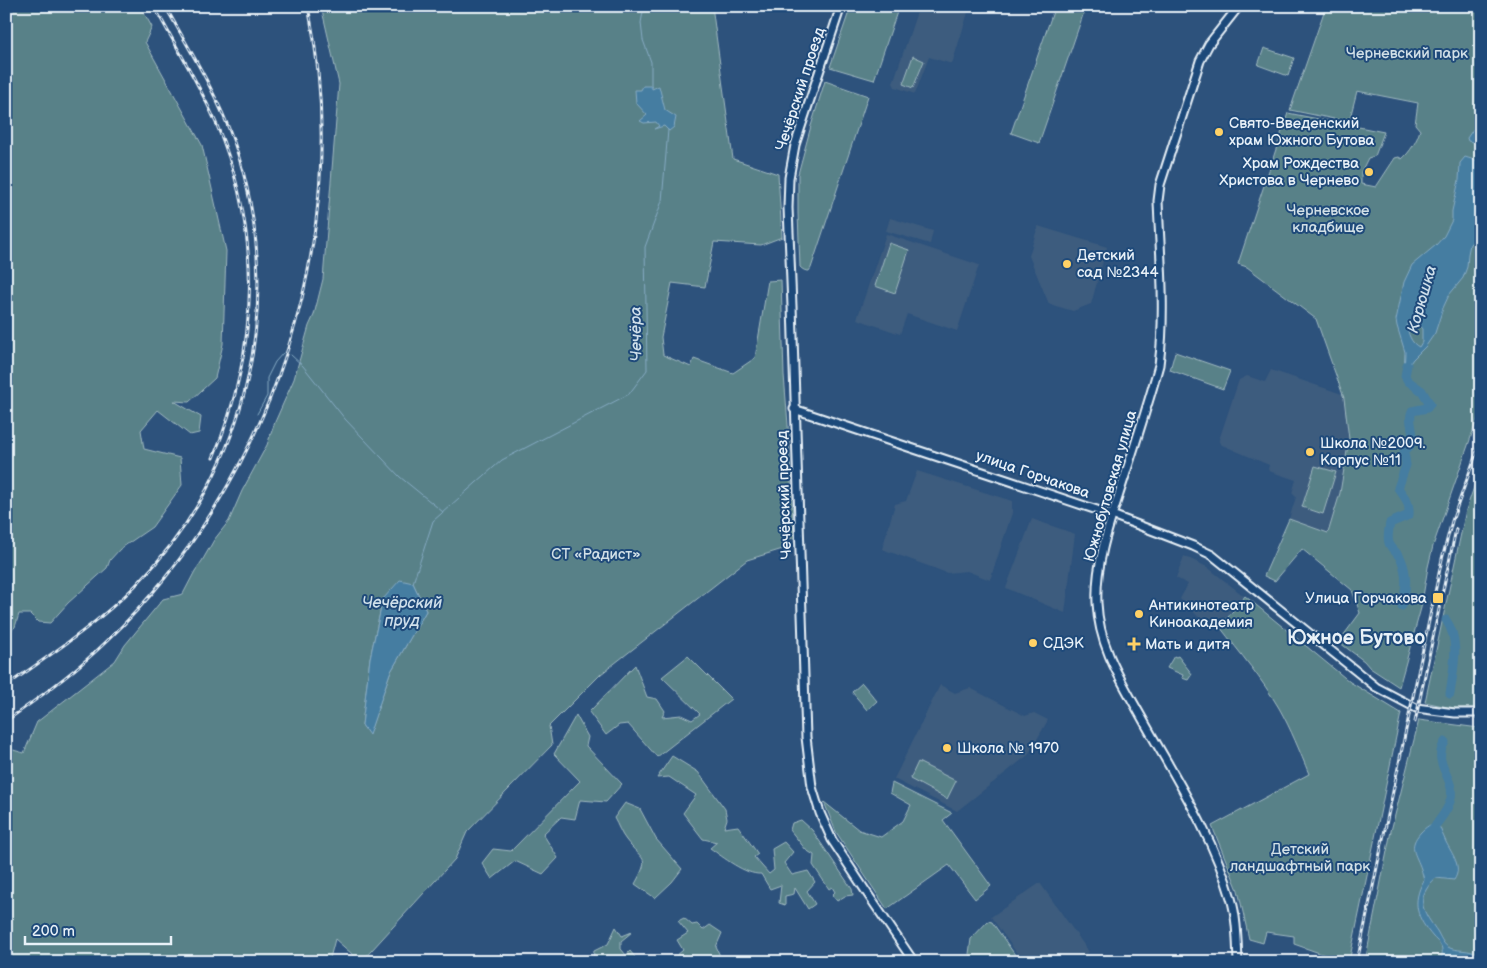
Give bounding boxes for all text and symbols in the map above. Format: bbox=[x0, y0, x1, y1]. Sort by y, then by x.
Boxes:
street label: Чечёрский проезд bbox=[772, 25, 829, 153]
park label: Черневский парк bbox=[1346, 44, 1468, 63]
place label: Свято-Введенский храм Южного Бутова bbox=[1229, 114, 1375, 150]
marker: Свято-Введенский храм Южного Бутова bbox=[1213, 126, 1225, 138]
place label: Храм Рождества Христова в Чернево bbox=[1219, 154, 1359, 190]
marker: Храм Рождества Христова в Чернево bbox=[1363, 166, 1375, 178]
park label: Черневское кладбище bbox=[1287, 201, 1369, 237]
place label: Детский сад №2344 bbox=[1077, 246, 1159, 282]
marker: Детский сад №2344 bbox=[1061, 258, 1073, 270]
water label: Корюшка bbox=[1404, 263, 1441, 336]
water label: Чечёра bbox=[627, 306, 646, 362]
street label: Южнобутовская улица bbox=[1080, 408, 1141, 564]
street label: Чечёрский проезд bbox=[773, 430, 796, 560]
place label: Школа №2009. Корпус №11 bbox=[1320, 434, 1426, 470]
street label: улица Горчакова bbox=[973, 446, 1092, 503]
marker: Школа №2009. Корпус №11 bbox=[1304, 446, 1316, 458]
park label: СТ «Радист» bbox=[551, 545, 641, 564]
place label: Улица Горчакова bbox=[1305, 589, 1427, 608]
marker: Улица Горчакова bbox=[1431, 591, 1445, 605]
water label: Чечёрский пруд bbox=[362, 594, 442, 631]
place label: Антикинотеатр Киноакадемия bbox=[1148, 596, 1254, 632]
marker: Антикинотеатр Киноакадемия bbox=[1133, 608, 1145, 620]
district label: Южное Бутово bbox=[1287, 626, 1425, 650]
place label: СДЭК bbox=[1043, 634, 1084, 653]
place label: Мать и дитя bbox=[1145, 635, 1230, 654]
marker: СДЭК bbox=[1027, 637, 1039, 649]
marker: Мать и дитя bbox=[1127, 637, 1141, 651]
place label: Школа № 1970 bbox=[957, 739, 1059, 758]
marker: Школа № 1970 bbox=[941, 742, 953, 754]
park label: Детский ландшафтный парк bbox=[1230, 840, 1370, 876]
scale bar bbox=[25, 913, 171, 945]
text: 200 m bbox=[32, 922, 75, 941]

